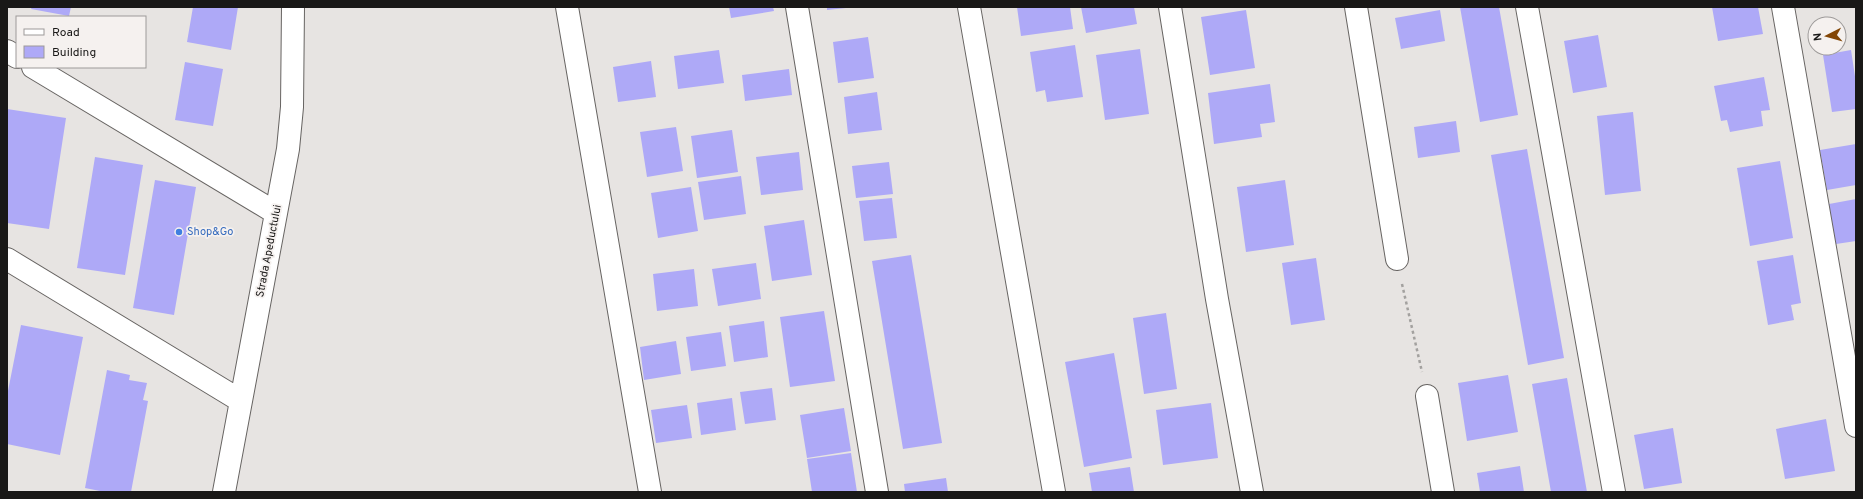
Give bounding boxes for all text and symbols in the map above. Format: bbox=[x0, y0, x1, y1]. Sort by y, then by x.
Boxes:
legend bbox=[16, 16, 146, 68]
north arrow bbox=[1807, 16, 1847, 56]
text: Road bbox=[52, 25, 80, 41]
text: N bbox=[1811, 32, 1825, 42]
text: Building bbox=[52, 45, 96, 61]
street label: Strada Apeductului bbox=[253, 204, 285, 298]
place label: Shop&Go bbox=[187, 225, 233, 239]
marker: Shop&Go bbox=[174, 227, 184, 237]

